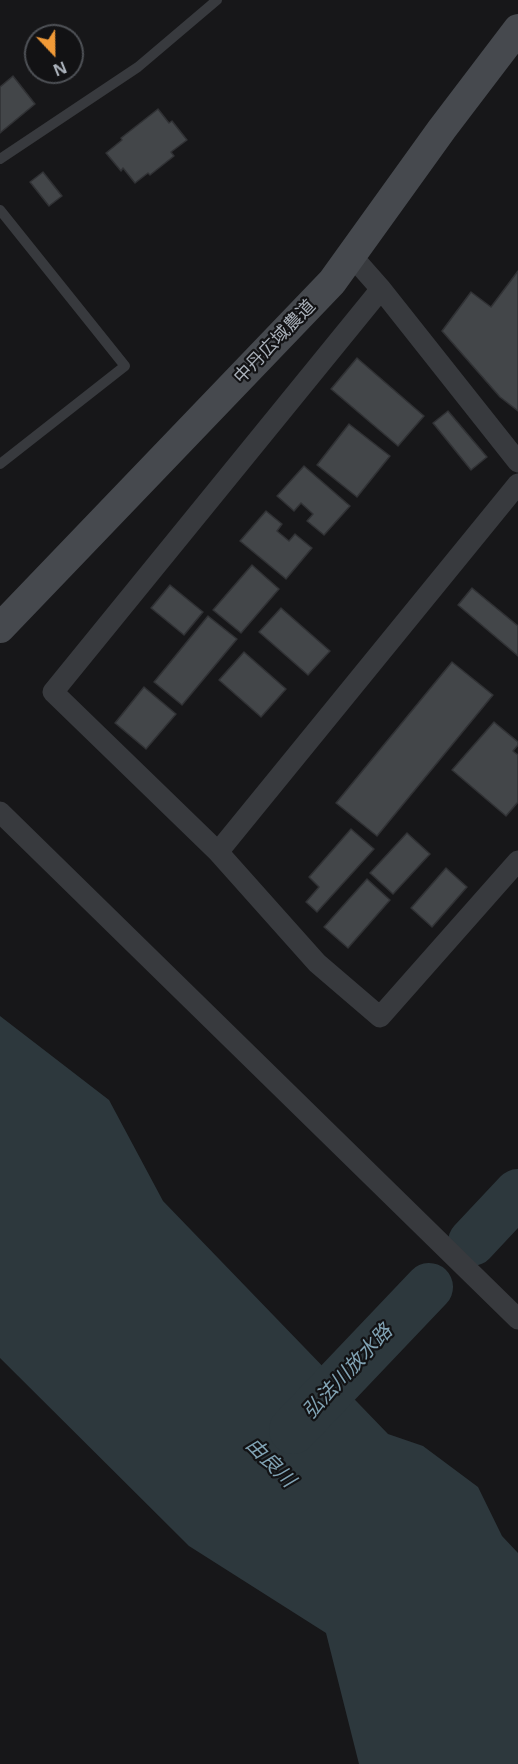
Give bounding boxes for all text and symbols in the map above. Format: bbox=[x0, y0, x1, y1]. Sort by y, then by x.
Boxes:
north arrow bbox=[24, 24, 84, 84]
text: N bbox=[50, 56, 70, 81]
street label: 中丹広域農道 bbox=[230, 296, 320, 388]
water label: 弘法川放水路 bbox=[298, 1320, 398, 1424]
water label: 由良川 bbox=[240, 1433, 300, 1493]

